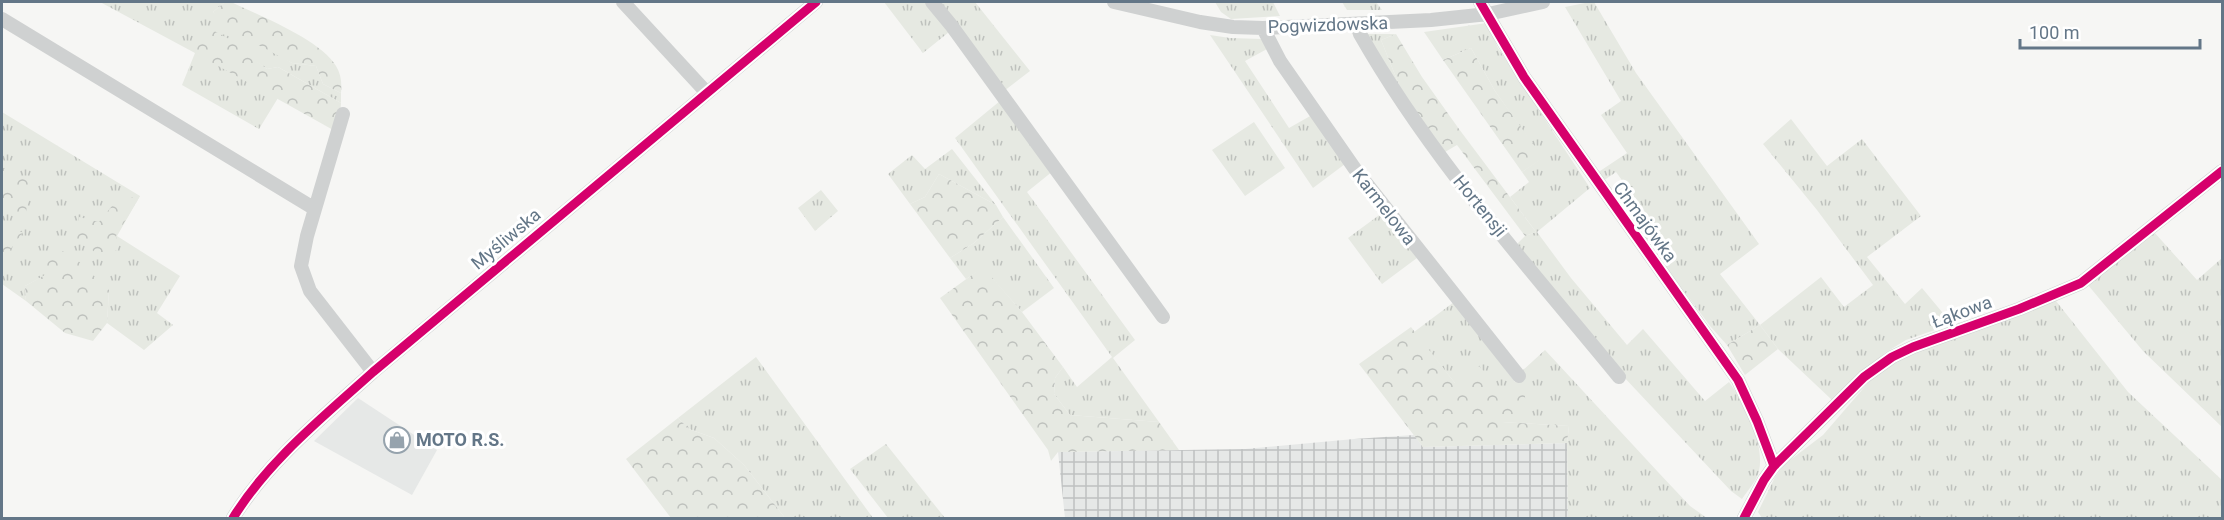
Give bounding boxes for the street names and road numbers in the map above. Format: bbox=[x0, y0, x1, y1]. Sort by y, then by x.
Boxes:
street label: Pogwizdowska bbox=[1267, 12, 1389, 37]
street label: Karmelowa bbox=[1348, 165, 1421, 249]
street label: Hortensji bbox=[1449, 171, 1512, 241]
street label: Chmajówka bbox=[1609, 177, 1682, 266]
street label: Myśliwska bbox=[467, 204, 545, 274]
street label: Łąkowa bbox=[1929, 291, 1995, 332]

